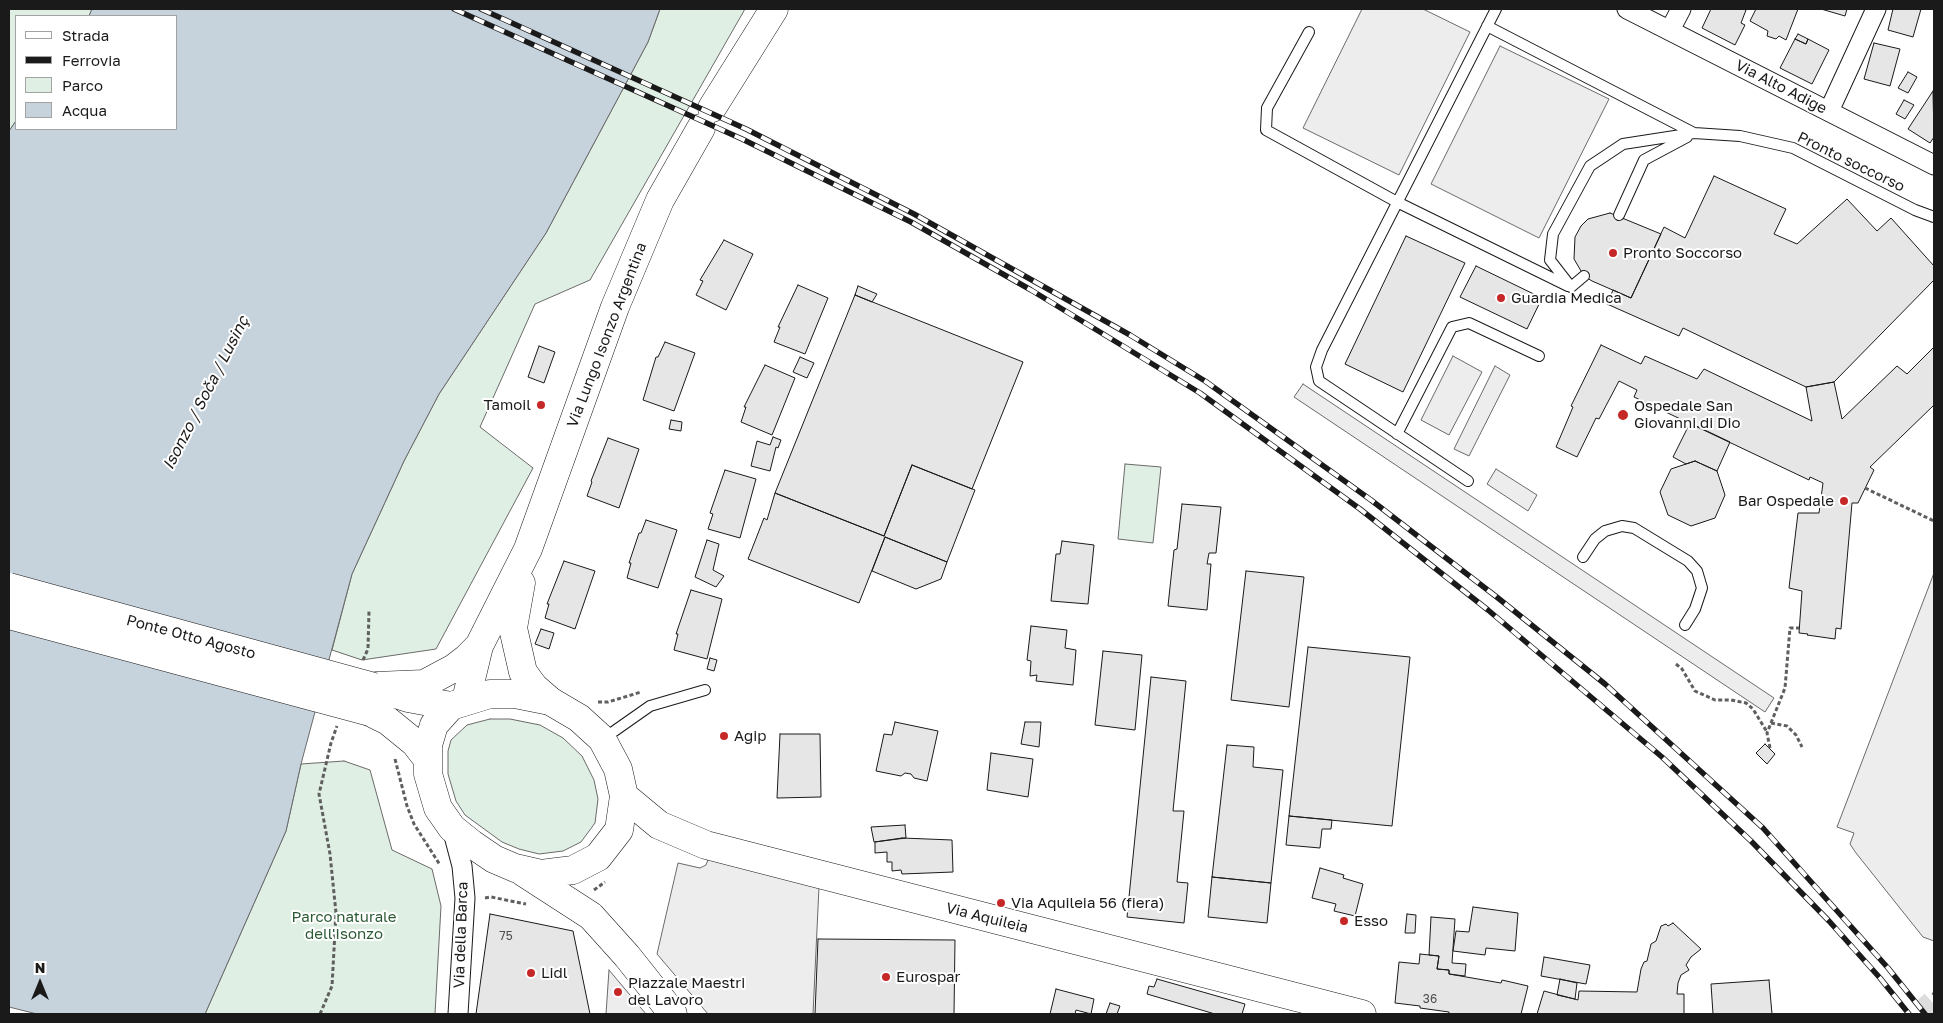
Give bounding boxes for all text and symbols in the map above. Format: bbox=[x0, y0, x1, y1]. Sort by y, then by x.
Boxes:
legend bbox=[15, 15, 178, 130]
text: Strada bbox=[62, 26, 109, 44]
text: Ferrovia bbox=[62, 51, 121, 69]
street label: Via Alto Adige bbox=[1732, 56, 1830, 118]
text: Parco bbox=[62, 76, 103, 94]
text: Acqua bbox=[62, 101, 107, 119]
street label: Pronto soccorso bbox=[1794, 128, 1908, 196]
street label: Via Lungo Isonzo Argentina bbox=[563, 240, 651, 430]
place label: Pronto Soccorso bbox=[1623, 244, 1742, 262]
marker: Pronto Soccorso bbox=[1607, 247, 1619, 259]
place label: Guardia Medica bbox=[1511, 289, 1622, 307]
marker: Guardia Medica bbox=[1495, 292, 1507, 304]
water label: Isonzo / Soča / Lusinç bbox=[159, 313, 253, 473]
place label: Tamoil bbox=[483, 396, 531, 414]
place label: Ospedale San Giovanni di Dio bbox=[1634, 397, 1740, 432]
marker: Tamoil bbox=[535, 399, 547, 411]
marker: Ospedale San Giovanni di Dio bbox=[1616, 408, 1630, 422]
place label: Bar Ospedale bbox=[1738, 492, 1834, 510]
marker: Bar Ospedale bbox=[1838, 495, 1850, 507]
street label: Ponte Otto Agosto bbox=[124, 611, 258, 663]
place label: Agip bbox=[734, 727, 766, 745]
marker: Agip bbox=[718, 730, 730, 742]
street label: Via della Barca bbox=[450, 881, 472, 989]
place label: Via Aquileia 56 (fiera) bbox=[1011, 894, 1164, 912]
marker: Via Aquileia 56 (fiera) bbox=[995, 897, 1007, 909]
street label: Via Aquileia bbox=[944, 899, 1030, 937]
park label: Parco naturale dell'Isonzo bbox=[292, 908, 396, 943]
place label: Esso bbox=[1354, 912, 1388, 930]
marker: Esso bbox=[1338, 915, 1350, 927]
house number: 75 bbox=[499, 929, 513, 943]
north arrow bbox=[15, 958, 65, 1008]
text: N bbox=[35, 959, 45, 976]
place label: Lidl bbox=[541, 964, 568, 982]
marker: Lidl bbox=[525, 967, 537, 979]
place label: Eurospar bbox=[896, 968, 960, 986]
marker: Eurospar bbox=[880, 971, 892, 983]
place label: Piazzale Maestri del Lavoro bbox=[628, 974, 745, 1009]
marker: Piazzale Maestri del Lavoro bbox=[612, 986, 624, 998]
house number: 36 bbox=[1423, 992, 1437, 1006]

